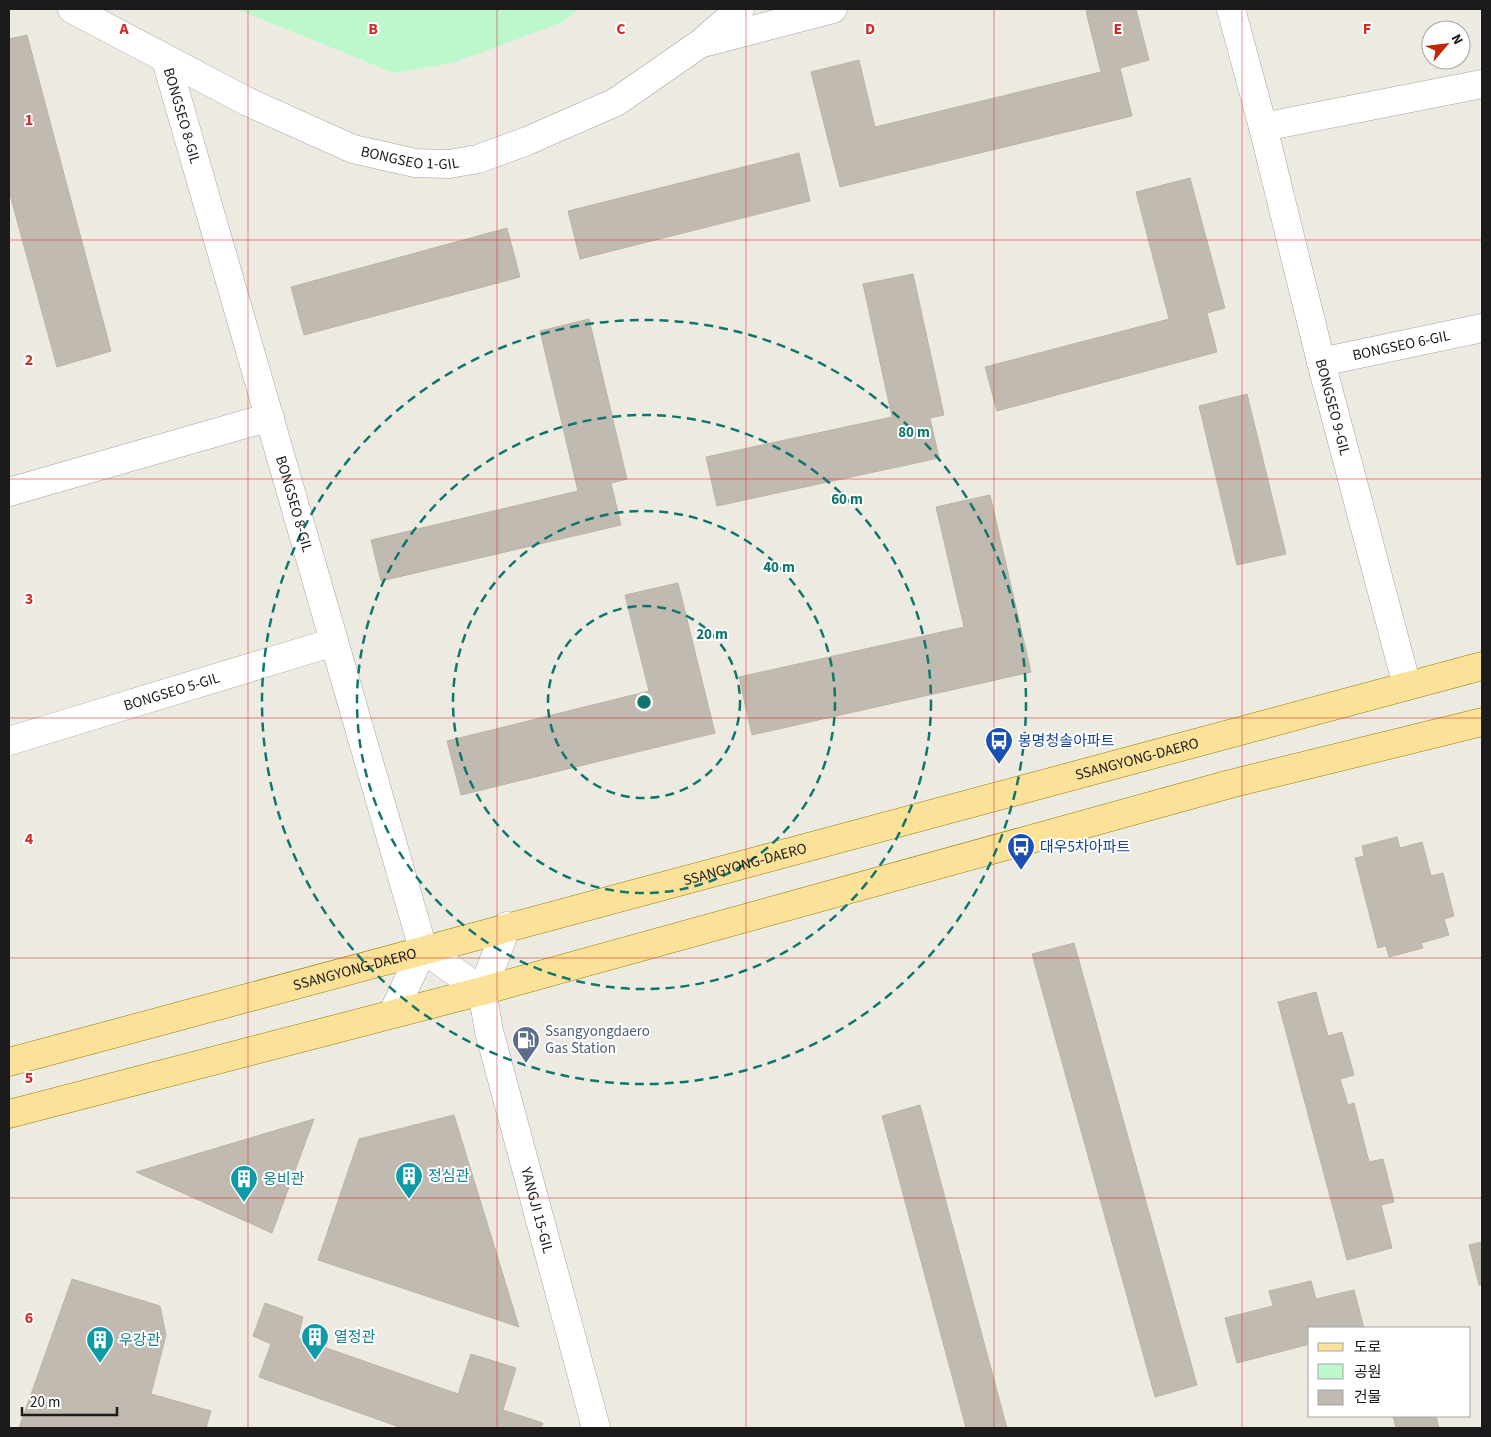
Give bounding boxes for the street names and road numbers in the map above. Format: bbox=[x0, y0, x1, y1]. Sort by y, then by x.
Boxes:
street label: BONGSEO 8-GIL bbox=[158, 65, 206, 166]
street label: BONGSEO 1-GIL bbox=[359, 141, 461, 175]
street label: BONGSEO 6-GIL bbox=[1351, 325, 1452, 366]
street label: BONGSEO 9-GIL bbox=[1310, 357, 1355, 458]
street label: BONGSEO 8-GIL bbox=[270, 453, 318, 555]
street label: BONGSEO 5-GIL bbox=[121, 667, 222, 716]
street label: SSANGYONG-DAERO bbox=[1073, 733, 1201, 786]
street label: SSANGYONG-DAERO bbox=[681, 838, 809, 891]
street label: SSANGYONG-DAERO bbox=[291, 943, 419, 996]
street label: YANGJI 15-GIL bbox=[515, 1164, 558, 1256]

